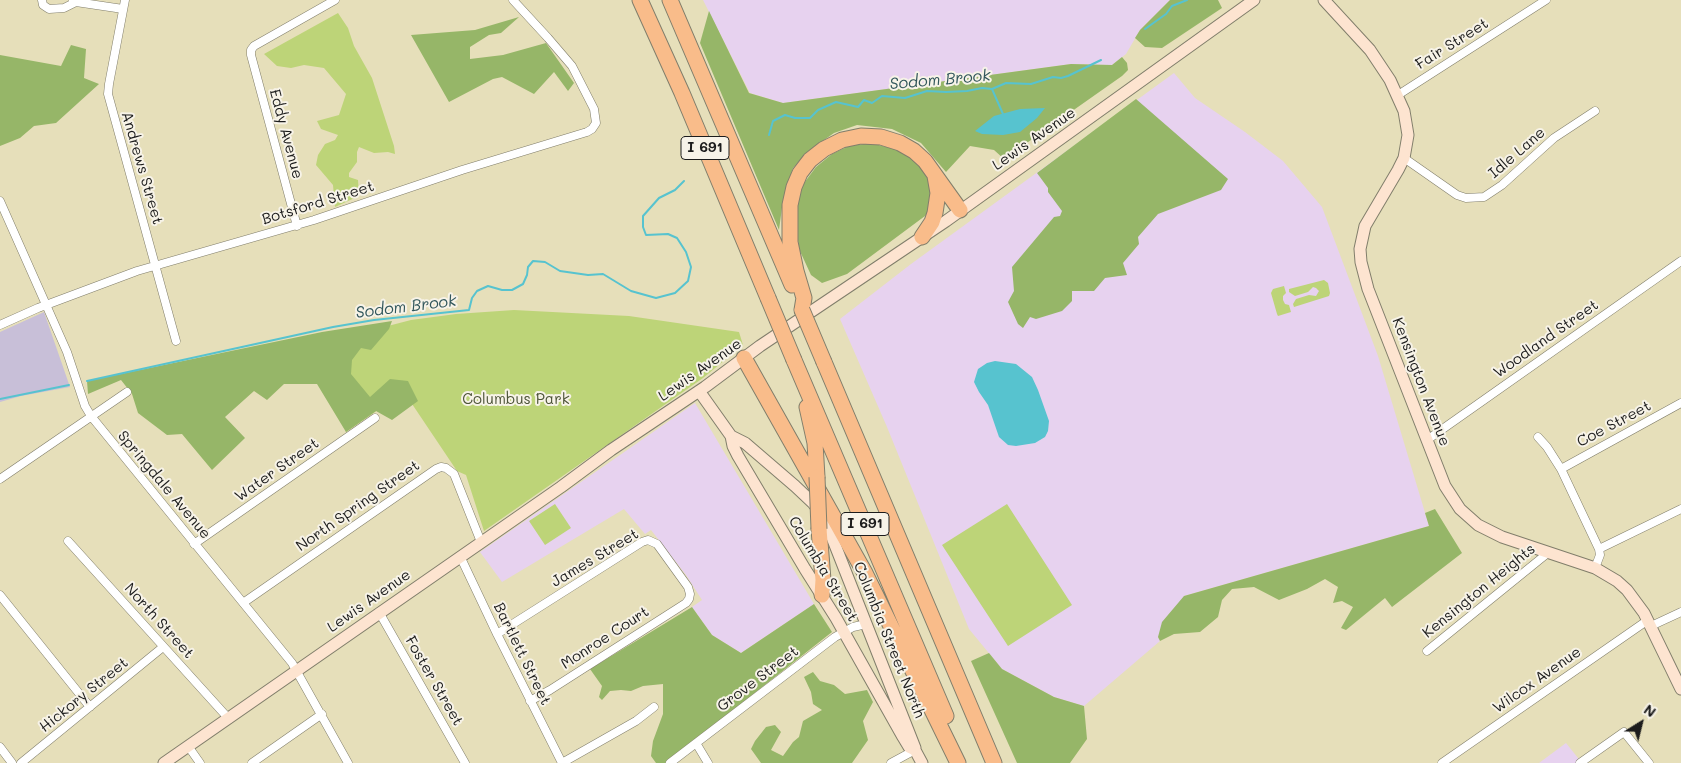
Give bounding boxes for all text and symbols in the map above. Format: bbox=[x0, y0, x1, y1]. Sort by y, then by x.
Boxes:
street label: Fair Street bbox=[1412, 15, 1492, 73]
water label: Sodom Brook bbox=[889, 66, 991, 94]
street label: Eddy Avenue bbox=[265, 87, 307, 181]
street label: Lewis Avenue bbox=[989, 104, 1079, 174]
street label: Andrews Street bbox=[117, 110, 167, 226]
street label: Idle Lane bbox=[1485, 124, 1549, 182]
road number: I 691 bbox=[681, 136, 729, 160]
street label: Botsford Street bbox=[260, 177, 376, 229]
water label: Sodom Brook bbox=[354, 291, 458, 323]
street label: Woodland Street bbox=[1490, 296, 1602, 382]
street label: Kensington Avenue bbox=[1388, 315, 1454, 449]
street label: Lewis Avenue bbox=[655, 335, 745, 405]
park label: Columbus Park bbox=[462, 390, 570, 408]
street label: Coe Street bbox=[1574, 397, 1654, 451]
street label: Springdale Avenue bbox=[114, 427, 214, 543]
street label: Water Street bbox=[232, 434, 322, 506]
street label: North Spring Street bbox=[293, 457, 423, 555]
road number: I 691 bbox=[841, 512, 889, 536]
street label: Columbia Street bbox=[784, 513, 862, 625]
street label: James Street bbox=[548, 525, 642, 591]
street label: Kensington Heights bbox=[1419, 540, 1539, 642]
street label: Columbia Street North bbox=[849, 559, 929, 721]
street label: Lewis Avenue bbox=[324, 566, 414, 636]
street label: North Street bbox=[120, 580, 198, 662]
street label: Bartlett Street bbox=[489, 600, 555, 708]
street label: Monroe Court bbox=[557, 603, 653, 673]
street label: Foster Street bbox=[401, 633, 467, 729]
street label: Grove Street bbox=[714, 643, 802, 715]
street label: Wilcox Avenue bbox=[1489, 643, 1585, 717]
street label: Hickory Street bbox=[36, 654, 132, 736]
north arrow bbox=[1616, 698, 1666, 748]
text: N bbox=[1640, 700, 1660, 721]

